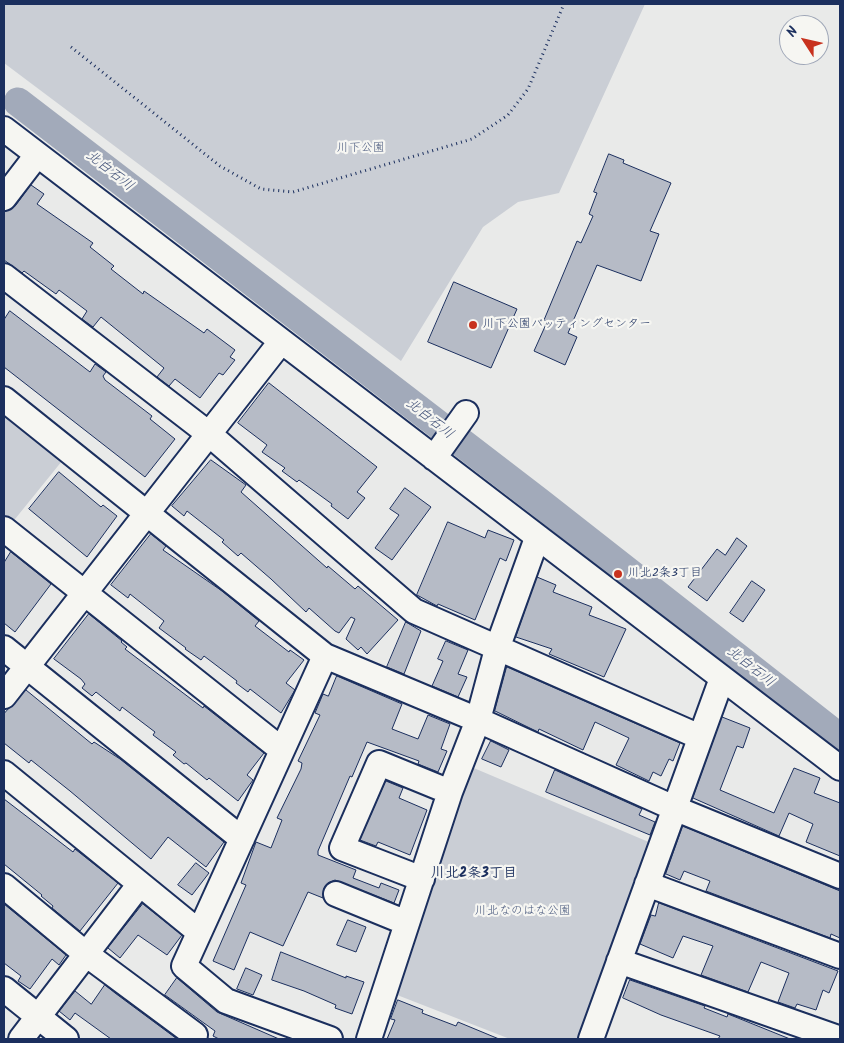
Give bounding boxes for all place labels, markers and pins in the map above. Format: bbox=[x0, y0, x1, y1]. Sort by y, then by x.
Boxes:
place label: 川下公園バッティングセンター bbox=[483, 318, 651, 332]
marker: 川下公園バッティングセンター bbox=[467, 319, 479, 331]
place label: 川北2条3丁目 bbox=[628, 567, 702, 581]
marker: 川北2条3丁目 bbox=[612, 568, 624, 580]

